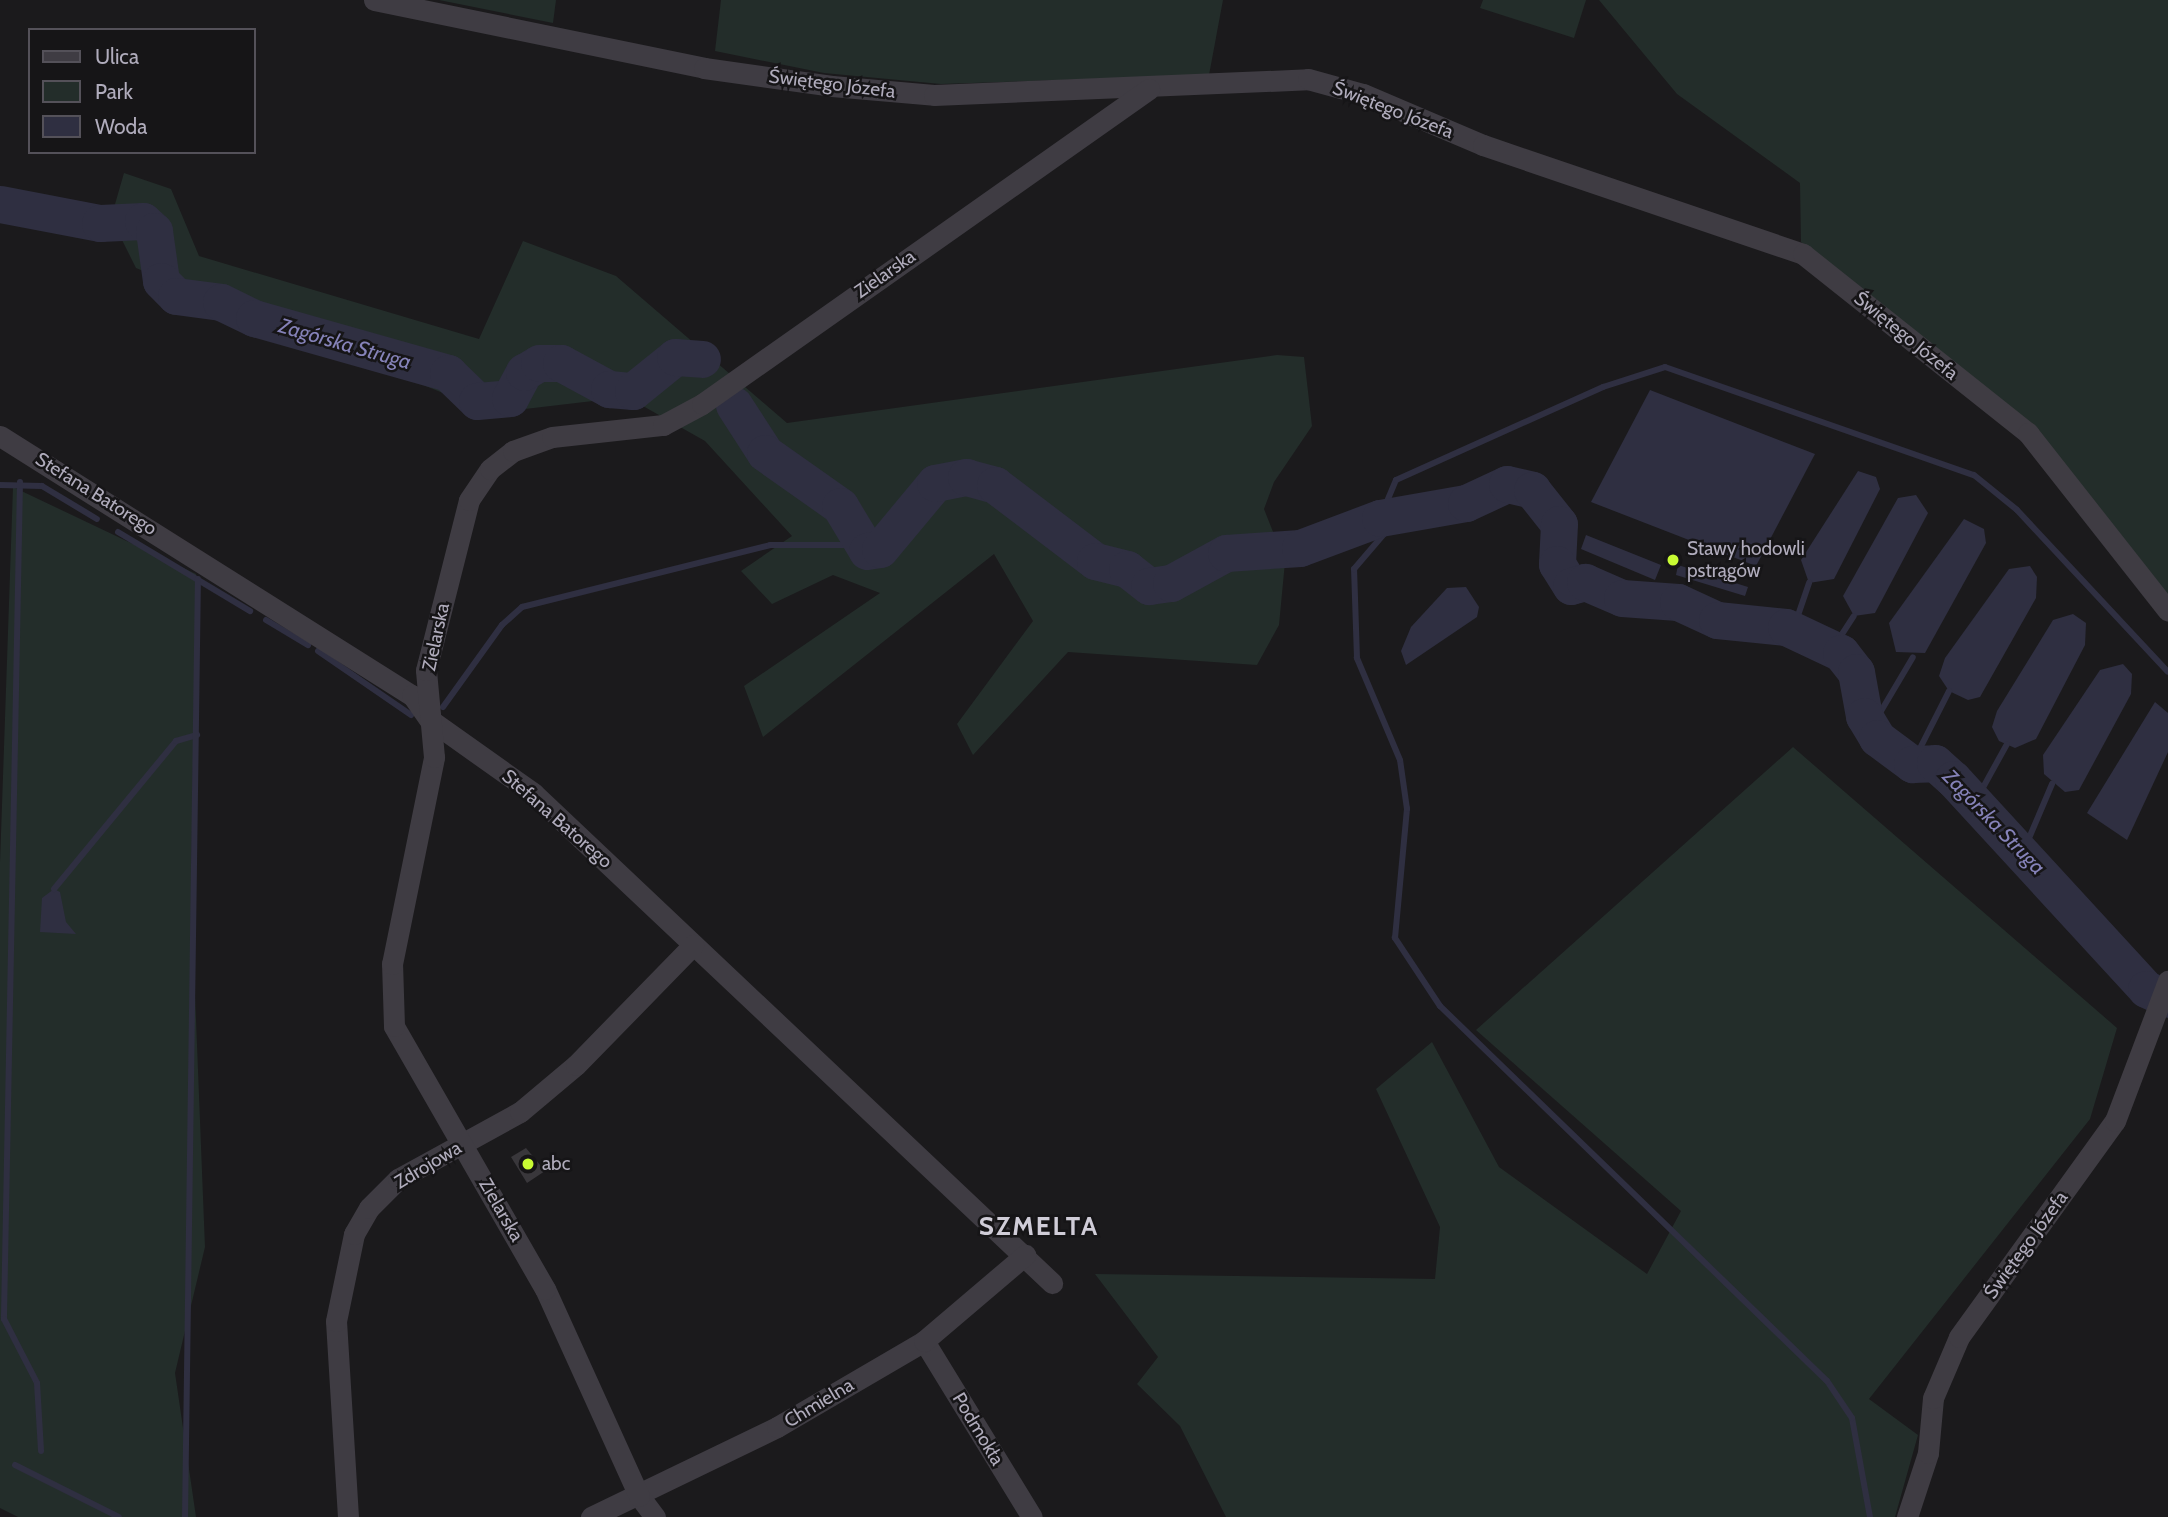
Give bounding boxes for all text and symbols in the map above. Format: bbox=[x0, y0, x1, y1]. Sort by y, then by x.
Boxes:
legend bbox=[28, 28, 256, 154]
text: Ulica bbox=[95, 44, 139, 69]
street label: Świętego Józefa bbox=[767, 65, 897, 103]
street label: Świętego Józefa bbox=[1329, 77, 1457, 143]
text: Park bbox=[95, 79, 133, 104]
text: Woda bbox=[95, 114, 147, 139]
street label: Zielarska bbox=[850, 245, 920, 303]
street label: Świętego Józefa bbox=[1849, 287, 1963, 385]
water label: Zagórska Struga bbox=[276, 313, 414, 375]
street label: Stefana Batorego bbox=[31, 448, 161, 540]
place label: Stawy hodowli pstrągów bbox=[1687, 538, 1805, 582]
marker: Stawy hodowli pstrągów bbox=[1665, 552, 1681, 568]
street label: Zielarska bbox=[418, 601, 454, 673]
water label: Zagórska Struga bbox=[1938, 764, 2050, 880]
street label: Stefana Batorego bbox=[497, 765, 617, 873]
street label: Zdrojowa bbox=[390, 1136, 466, 1194]
place label: abc bbox=[542, 1153, 570, 1175]
marker: abc bbox=[520, 1156, 536, 1172]
street label: Zielarska bbox=[474, 1174, 528, 1246]
street label: Świętego Józefa bbox=[1979, 1187, 2073, 1303]
district label: SZMELTA bbox=[980, 1211, 1098, 1243]
street label: Chmielna bbox=[780, 1373, 858, 1433]
street label: Podmokła bbox=[947, 1388, 1009, 1470]

